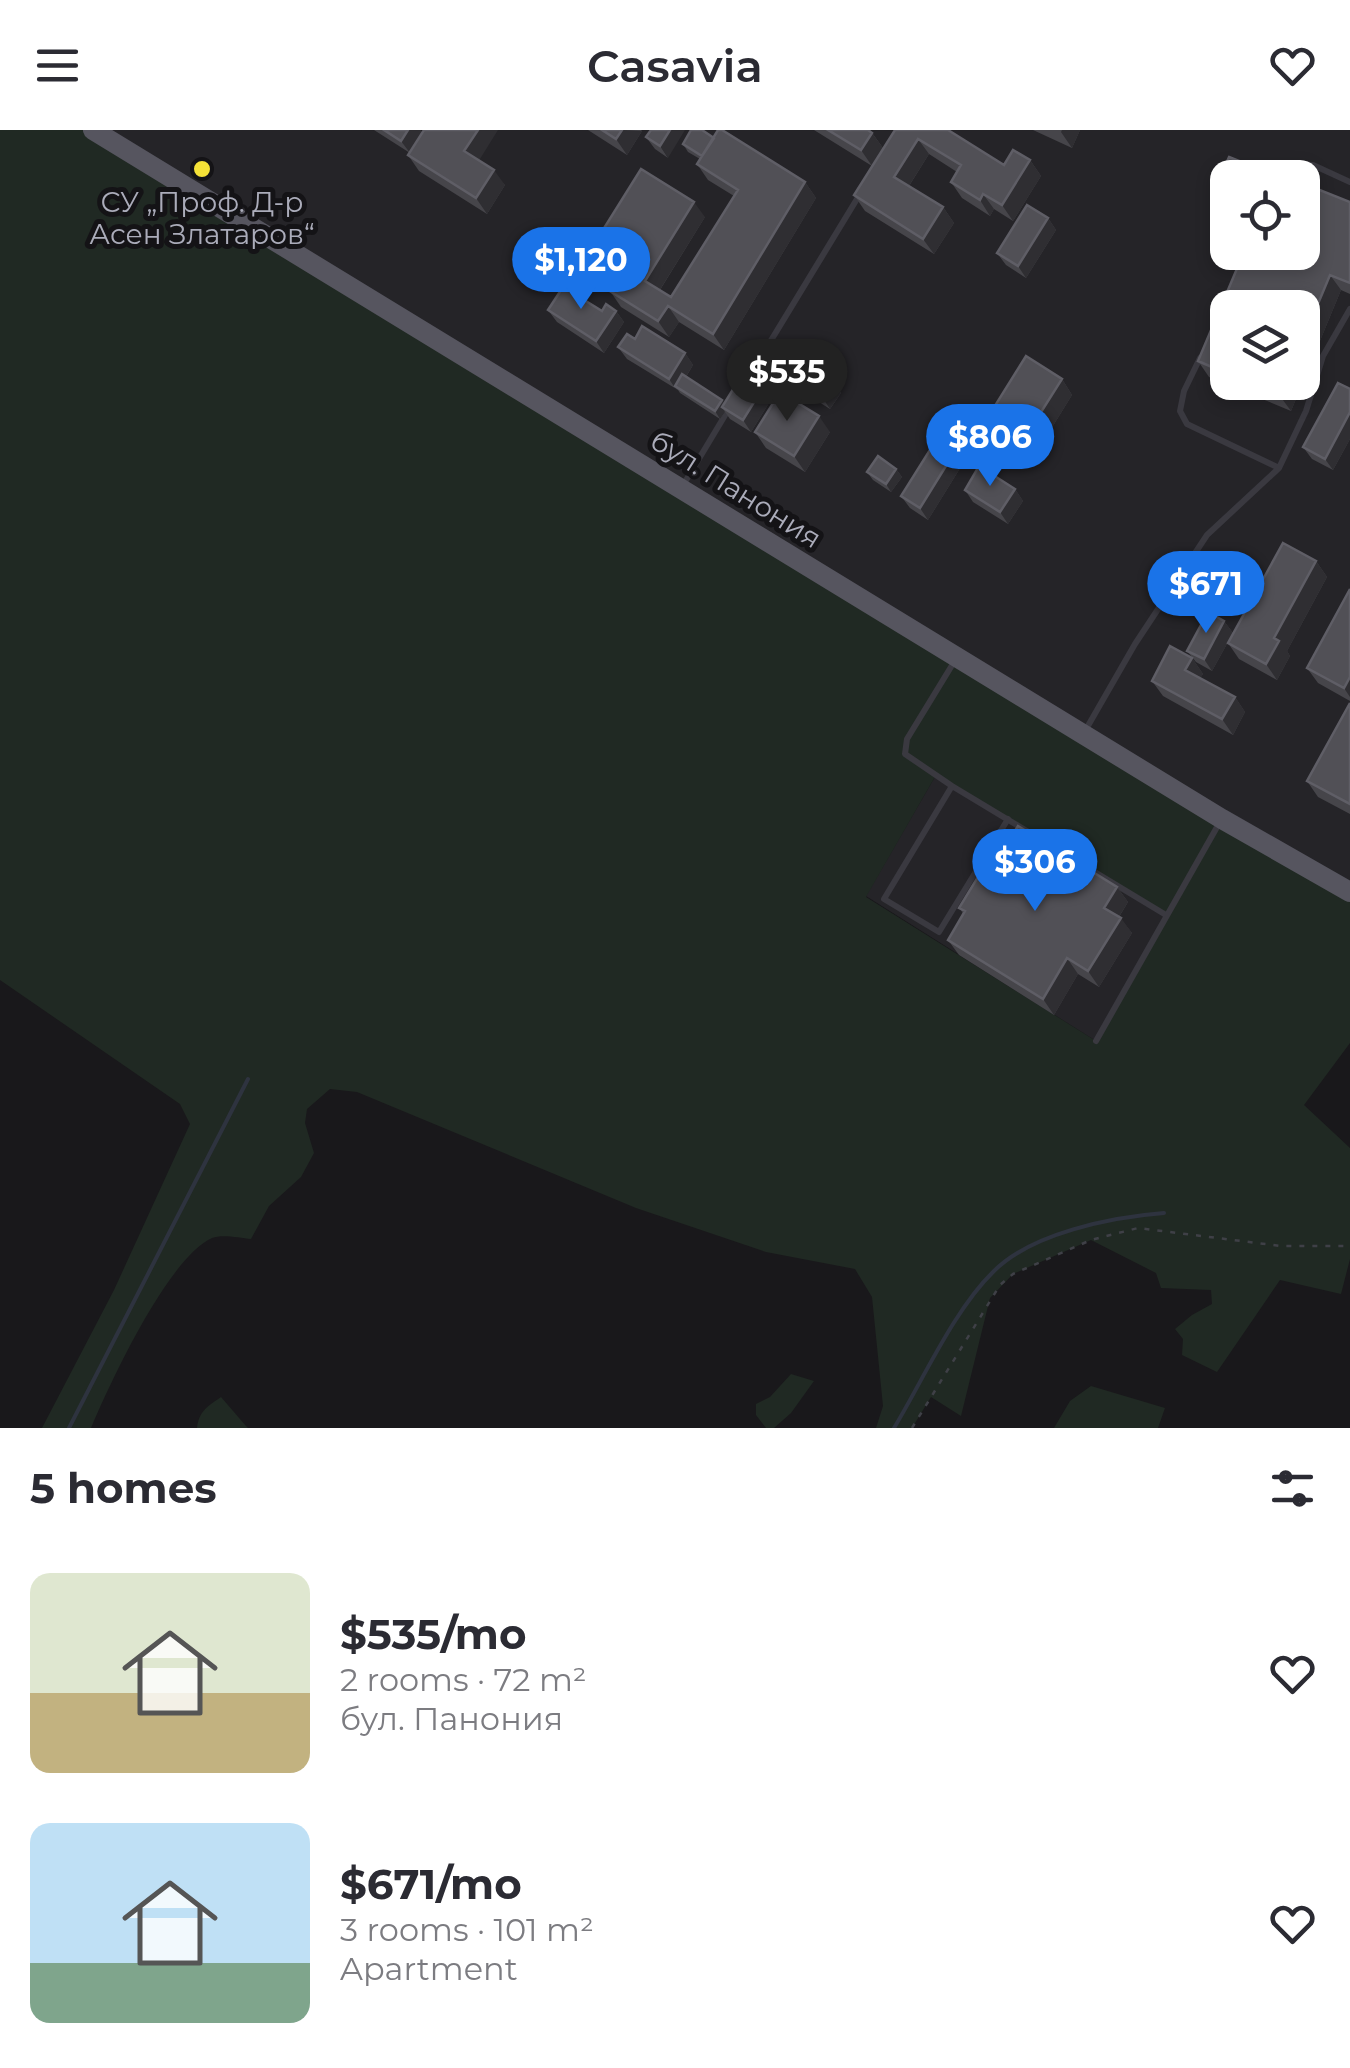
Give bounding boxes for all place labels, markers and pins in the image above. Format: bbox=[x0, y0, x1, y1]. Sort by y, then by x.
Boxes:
marker: СУ „Проф. Д-р Асен Златаров“ bbox=[191, 158, 213, 180]
place label: СУ „Проф. Д-р Асен Златаров“ bbox=[89, 185, 315, 251]
pin: $1,120 bbox=[500, 227, 662, 312]
pin: $535 bbox=[728, 339, 846, 424]
pin: $806 bbox=[931, 404, 1049, 489]
pin: $671 bbox=[1147, 551, 1265, 636]
pin: $306 bbox=[976, 829, 1094, 914]

